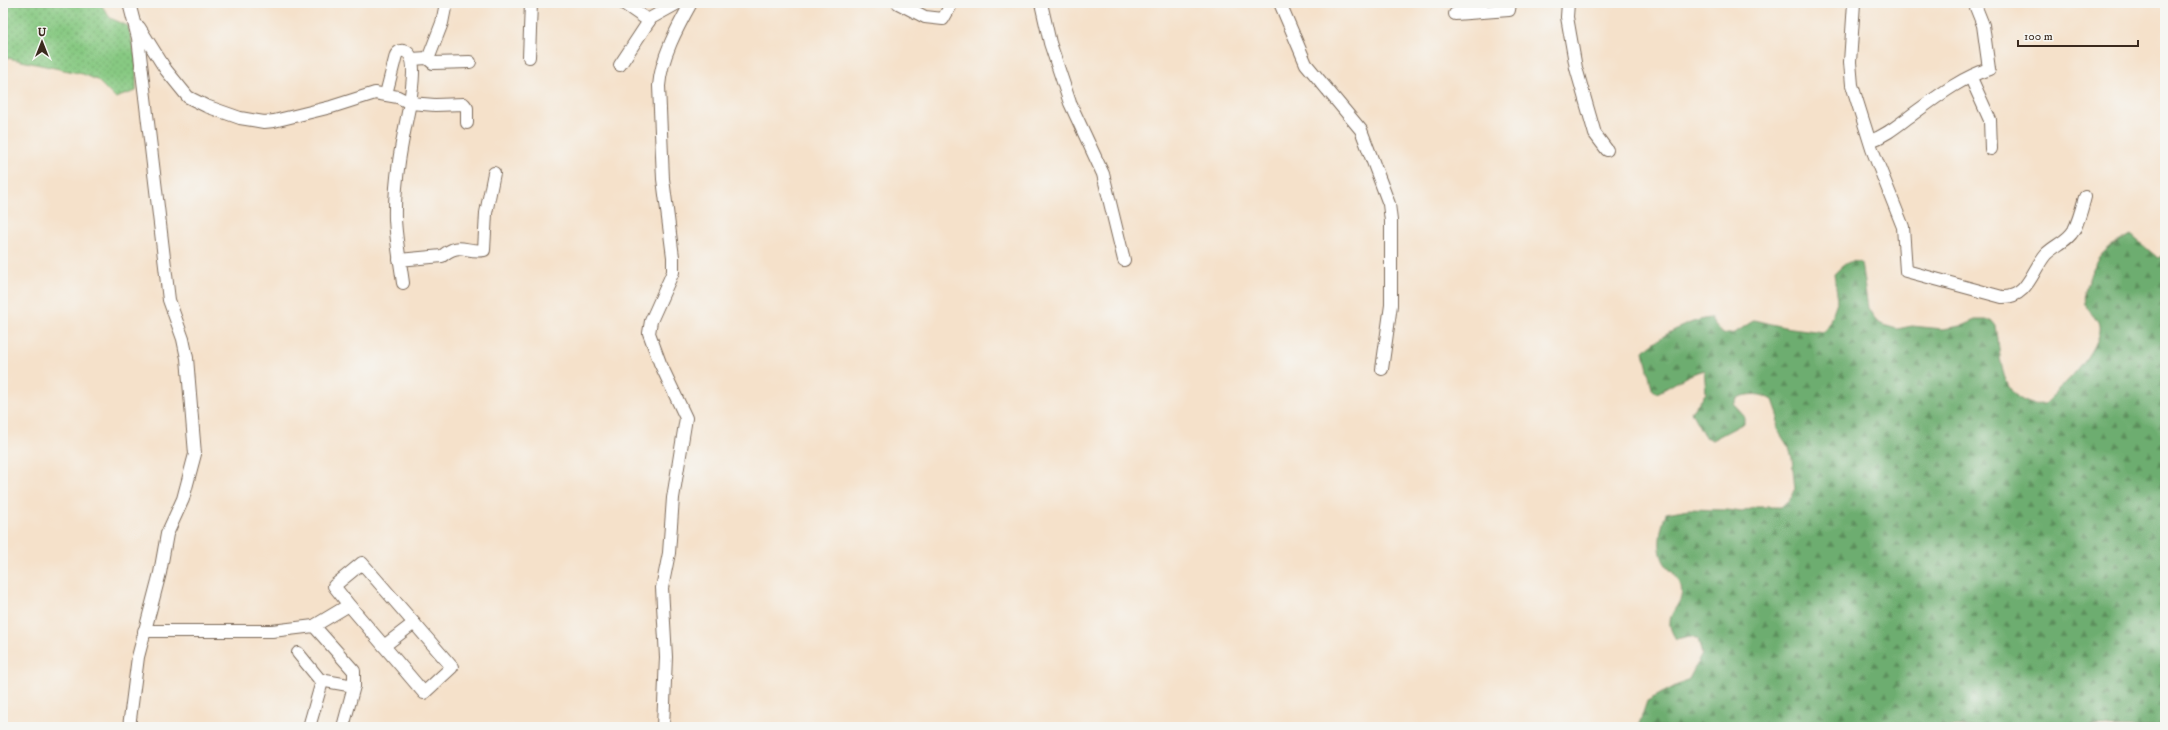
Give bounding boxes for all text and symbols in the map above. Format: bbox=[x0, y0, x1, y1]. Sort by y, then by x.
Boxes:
north arrow bbox=[22, 22, 62, 62]
scale bar bbox=[2018, 22, 2138, 48]
text: U bbox=[38, 26, 47, 40]
text: 100 m bbox=[2024, 29, 2053, 44]

